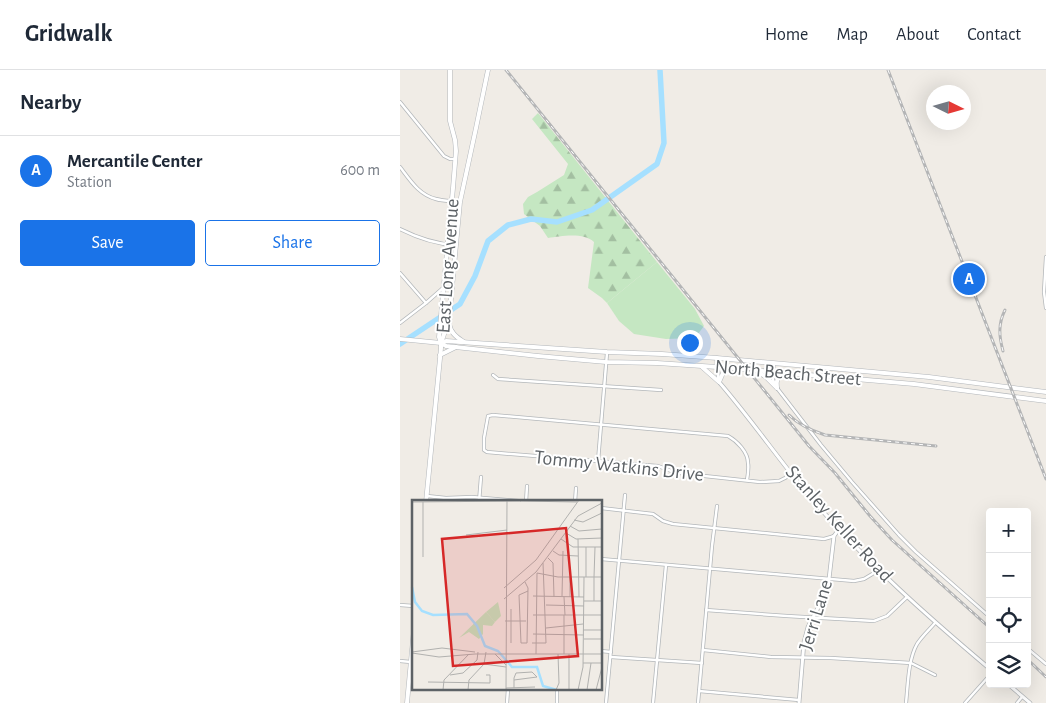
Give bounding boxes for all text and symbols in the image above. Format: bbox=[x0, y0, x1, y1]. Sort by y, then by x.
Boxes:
text: Gridwalk bbox=[25, 22, 112, 46]
text: Home bbox=[765, 26, 808, 44]
text: Map bbox=[836, 26, 868, 44]
text: About bbox=[896, 26, 939, 44]
text: Contact bbox=[967, 26, 1021, 44]
north arrow bbox=[926, 85, 971, 130]
text: Nearby bbox=[20, 92, 81, 113]
text: Mercantile Center bbox=[67, 152, 202, 171]
text: A bbox=[31, 162, 41, 178]
text: 600 m bbox=[340, 162, 380, 178]
text: Station bbox=[67, 174, 112, 190]
street label: East Long Avenue bbox=[433, 198, 463, 334]
button: Save bbox=[20, 220, 195, 266]
button: Share bbox=[205, 220, 380, 266]
pin: A bbox=[953, 260, 985, 298]
your location bbox=[677, 330, 703, 356]
street label: North Beach Street bbox=[714, 357, 863, 389]
street label: Tommy Watkins Drive bbox=[533, 447, 705, 485]
street label: Stanley Keller Road bbox=[782, 462, 896, 586]
inset map bbox=[412, 500, 602, 690]
map controls bbox=[986, 508, 1031, 688]
button: + bbox=[986, 508, 1031, 553]
button: − bbox=[986, 553, 1031, 598]
street label: Jerri Lane bbox=[796, 577, 836, 653]
button: locate bbox=[986, 598, 1031, 643]
button: layers bbox=[986, 643, 1031, 688]

